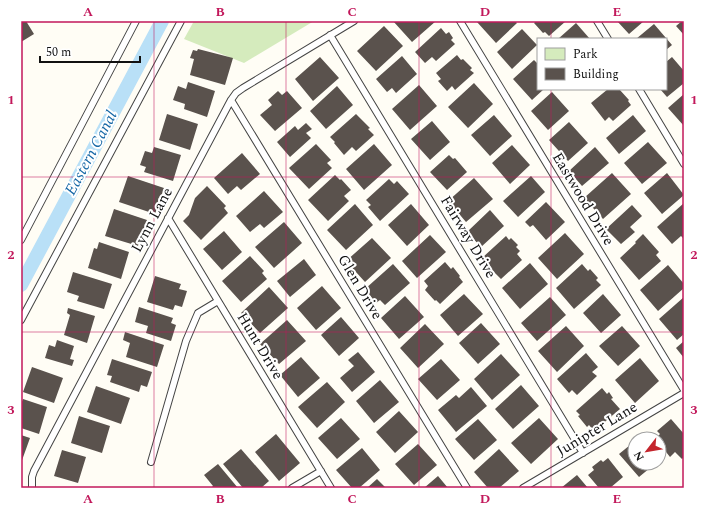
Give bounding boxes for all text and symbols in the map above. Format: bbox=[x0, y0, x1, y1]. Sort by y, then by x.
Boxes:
text: A bbox=[83, 2, 93, 22]
text: B bbox=[215, 2, 225, 22]
text: C bbox=[347, 2, 357, 22]
text: D bbox=[480, 2, 490, 22]
text: E bbox=[613, 2, 622, 22]
scale bar bbox=[40, 38, 140, 64]
legend bbox=[537, 38, 667, 90]
text: 50 m bbox=[46, 43, 71, 62]
text: Park bbox=[573, 45, 598, 64]
text: Building bbox=[573, 65, 619, 84]
text: 1 bbox=[7, 90, 15, 110]
text: 1 bbox=[690, 90, 698, 110]
water label: Eastern Canal bbox=[59, 106, 123, 200]
street label: Eastwood Drive bbox=[546, 148, 620, 250]
street label: Lynn Lane bbox=[125, 183, 179, 257]
street label: Fairway Drive bbox=[434, 191, 502, 283]
text: 2 bbox=[7, 245, 15, 265]
text: 2 bbox=[690, 245, 698, 265]
street label: Glen Drive bbox=[331, 250, 389, 324]
street label: Hunt Drive bbox=[231, 308, 289, 384]
street label: Junipter Lane bbox=[552, 396, 642, 462]
text: 3 bbox=[7, 400, 15, 420]
text: 3 bbox=[690, 400, 698, 420]
north arrow bbox=[627, 431, 667, 471]
text: N bbox=[629, 448, 648, 464]
text: A bbox=[83, 489, 93, 509]
text: B bbox=[215, 489, 225, 509]
text: C bbox=[347, 489, 357, 509]
text: D bbox=[480, 489, 490, 509]
text: E bbox=[613, 489, 622, 509]

